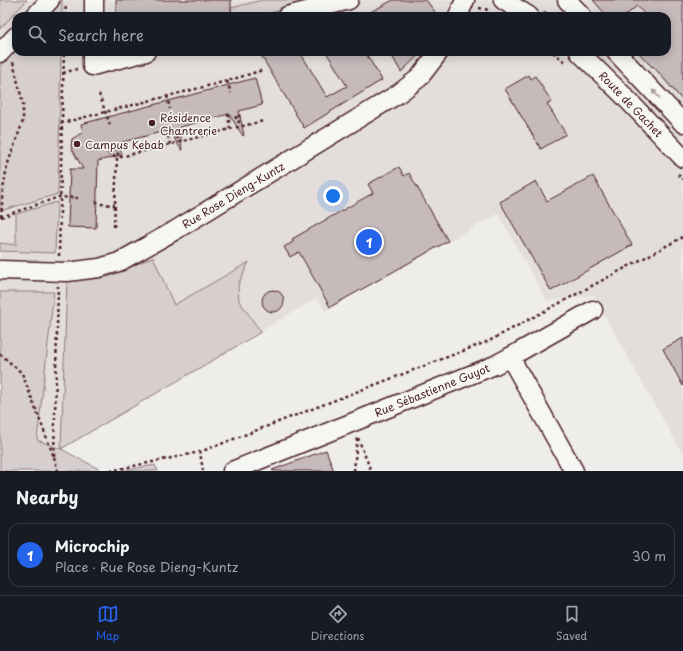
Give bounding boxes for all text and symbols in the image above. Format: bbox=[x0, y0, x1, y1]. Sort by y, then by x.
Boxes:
search box bbox=[12, 12, 671, 56]
icon: search bbox=[26, 23, 48, 45]
text: Search here bbox=[58, 23, 144, 46]
street label: Route de Gachet bbox=[595, 67, 667, 141]
one-way arrow bbox=[651, 89, 661, 99]
place label: Résidence Chantrerie bbox=[160, 109, 217, 139]
marker: Résidence Chantrerie bbox=[147, 118, 157, 128]
place label: Campus Kebab bbox=[85, 136, 164, 153]
marker: Campus Kebab bbox=[72, 139, 82, 149]
street label: Rue Rose Dieng-Kuntz bbox=[179, 158, 287, 232]
your location bbox=[323, 186, 343, 206]
pin: 1 bbox=[356, 227, 382, 257]
street label: Rue Sébastienne Guyot bbox=[372, 359, 493, 421]
text: Nearby bbox=[16, 484, 78, 510]
text: Microchip bbox=[55, 534, 129, 557]
text: 1 bbox=[27, 546, 33, 565]
text: 30 m bbox=[632, 546, 666, 565]
text: Place · Rue Rose Dieng-Kuntz bbox=[55, 557, 238, 576]
tab: Map bbox=[96, 603, 119, 644]
tab: Directions bbox=[311, 603, 364, 644]
tab: Saved bbox=[556, 603, 587, 644]

